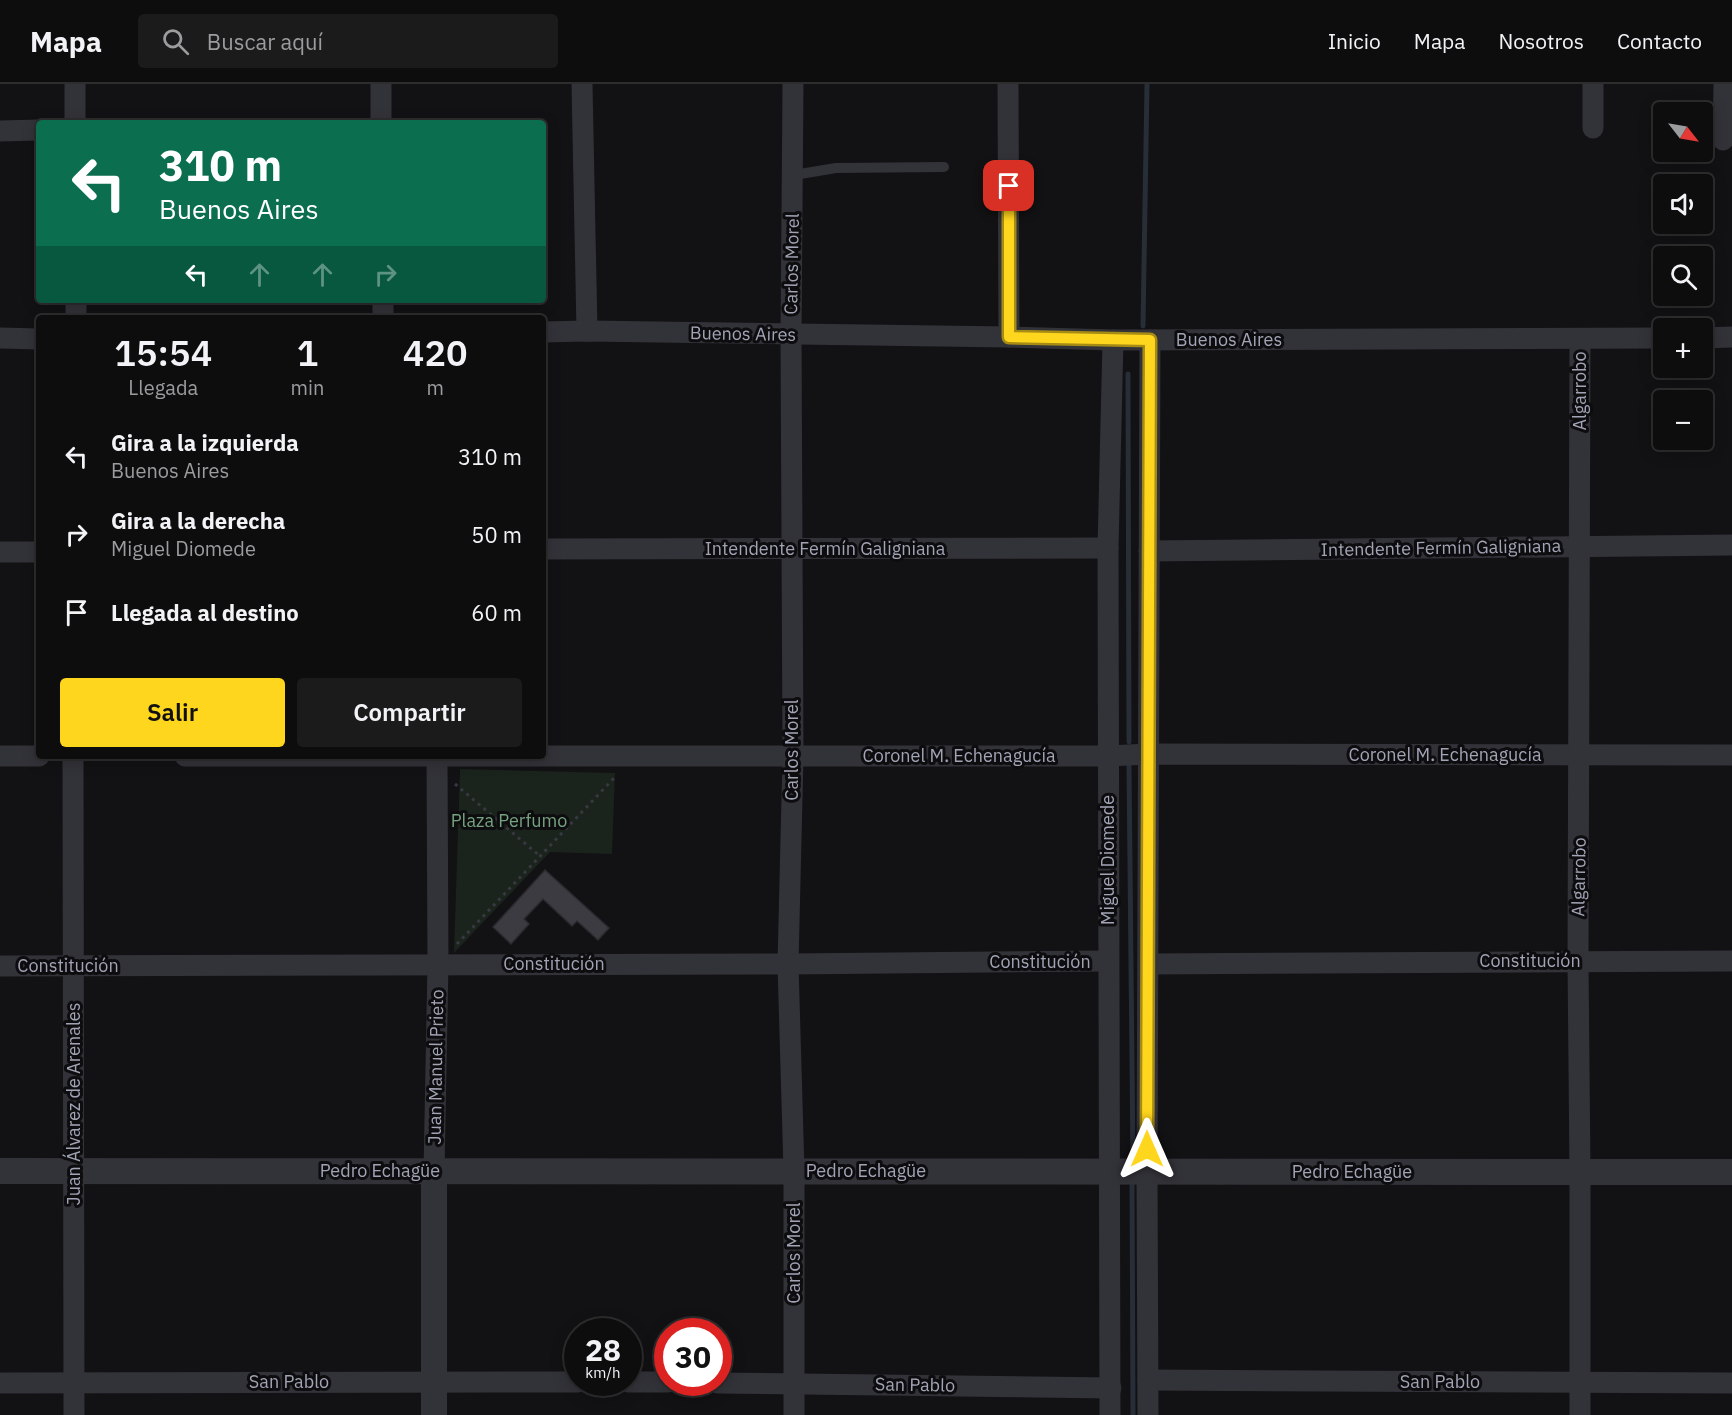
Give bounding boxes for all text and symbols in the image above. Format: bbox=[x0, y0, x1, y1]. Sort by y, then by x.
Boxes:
search box bbox=[138, 14, 558, 68]
text: Mapa bbox=[30, 23, 102, 60]
icon: search bbox=[159, 25, 192, 58]
text: Buscar aquí bbox=[207, 27, 323, 56]
text: Inicio bbox=[1328, 27, 1381, 55]
text: Mapa bbox=[1414, 27, 1466, 55]
text: Nosotros bbox=[1499, 27, 1584, 55]
text: Contacto bbox=[1617, 27, 1702, 55]
north arrow bbox=[1653, 102, 1713, 162]
map controls bbox=[1653, 102, 1713, 450]
text: 310 m bbox=[159, 138, 282, 193]
icon: left bbox=[60, 144, 138, 222]
pin bbox=[983, 160, 1034, 211]
icon: arrive bbox=[992, 169, 1025, 202]
button: sound bbox=[1653, 174, 1713, 234]
text: Buenos Aires bbox=[159, 191, 319, 226]
street label: Carlos Morel bbox=[779, 213, 804, 315]
button: search bbox=[1653, 246, 1713, 306]
icon: left bbox=[180, 258, 213, 291]
icon: ahead bbox=[243, 258, 276, 291]
icon: ahead bbox=[306, 258, 339, 291]
icon: right bbox=[369, 258, 402, 291]
button: + bbox=[1653, 318, 1713, 378]
street label: Buenos Aires bbox=[690, 321, 796, 346]
street label: Buenos Aires bbox=[1176, 328, 1282, 351]
text: 15:54 bbox=[114, 329, 212, 376]
text: 1 bbox=[297, 329, 318, 376]
text: 420 bbox=[403, 329, 468, 376]
street label: Algarrobo bbox=[1568, 351, 1591, 431]
text: Llegada bbox=[128, 374, 198, 401]
text: min bbox=[291, 374, 324, 401]
text: m bbox=[426, 374, 444, 401]
button: − bbox=[1653, 390, 1713, 450]
text: Gira a la izquierda bbox=[111, 428, 299, 457]
icon: left bbox=[60, 440, 93, 473]
text: 310 m bbox=[458, 442, 522, 471]
text: Buenos Aires bbox=[111, 457, 229, 484]
text: Gira a la derecha bbox=[111, 506, 285, 535]
icon: right bbox=[60, 518, 93, 551]
text: 50 m bbox=[471, 520, 522, 549]
street label: Intendente Fermín Galigniana bbox=[1320, 534, 1562, 561]
text: Miguel Diomede bbox=[111, 535, 256, 562]
street label: Intendente Fermín Galigniana bbox=[705, 537, 946, 560]
icon: arrive bbox=[60, 596, 93, 629]
text: Llegada al destino bbox=[111, 598, 299, 627]
text: 60 m bbox=[471, 598, 522, 627]
button: Salir bbox=[60, 678, 285, 747]
button: Compartir bbox=[297, 678, 522, 747]
street label: Carlos Morel bbox=[780, 699, 803, 801]
street label: Coronel M. Echenagucía bbox=[1349, 743, 1542, 766]
street label: Coronel M. Echenagucía bbox=[863, 744, 1056, 767]
street label: Miguel Diomede bbox=[1096, 795, 1119, 925]
park label: Plaza Perfumo bbox=[451, 809, 567, 832]
street label: Algarrobo bbox=[1566, 837, 1591, 917]
street label: Constitución bbox=[1479, 949, 1581, 972]
street label: Constitución bbox=[989, 950, 1091, 973]
street label: Constitución bbox=[503, 952, 605, 975]
street label: Constitución bbox=[17, 954, 119, 977]
street label: Juan Manuel Prieto bbox=[423, 989, 448, 1145]
street label: Juan Álvarez de Arenales bbox=[62, 1003, 85, 1205]
position arrow bbox=[1115, 1117, 1179, 1181]
street label: Pedro Echagüe bbox=[320, 1159, 440, 1182]
street label: Pedro Echagüe bbox=[806, 1159, 926, 1182]
street label: Pedro Echagüe bbox=[1292, 1160, 1412, 1183]
street label: Carlos Morel bbox=[782, 1202, 805, 1304]
speed limit sign: 30 bbox=[654, 1318, 732, 1396]
text: 28 bbox=[585, 1330, 621, 1369]
text: km/h bbox=[585, 1363, 621, 1382]
street label: San Pablo bbox=[249, 1370, 329, 1393]
street label: San Pablo bbox=[1400, 1370, 1480, 1393]
street label: San Pablo bbox=[875, 1372, 955, 1397]

